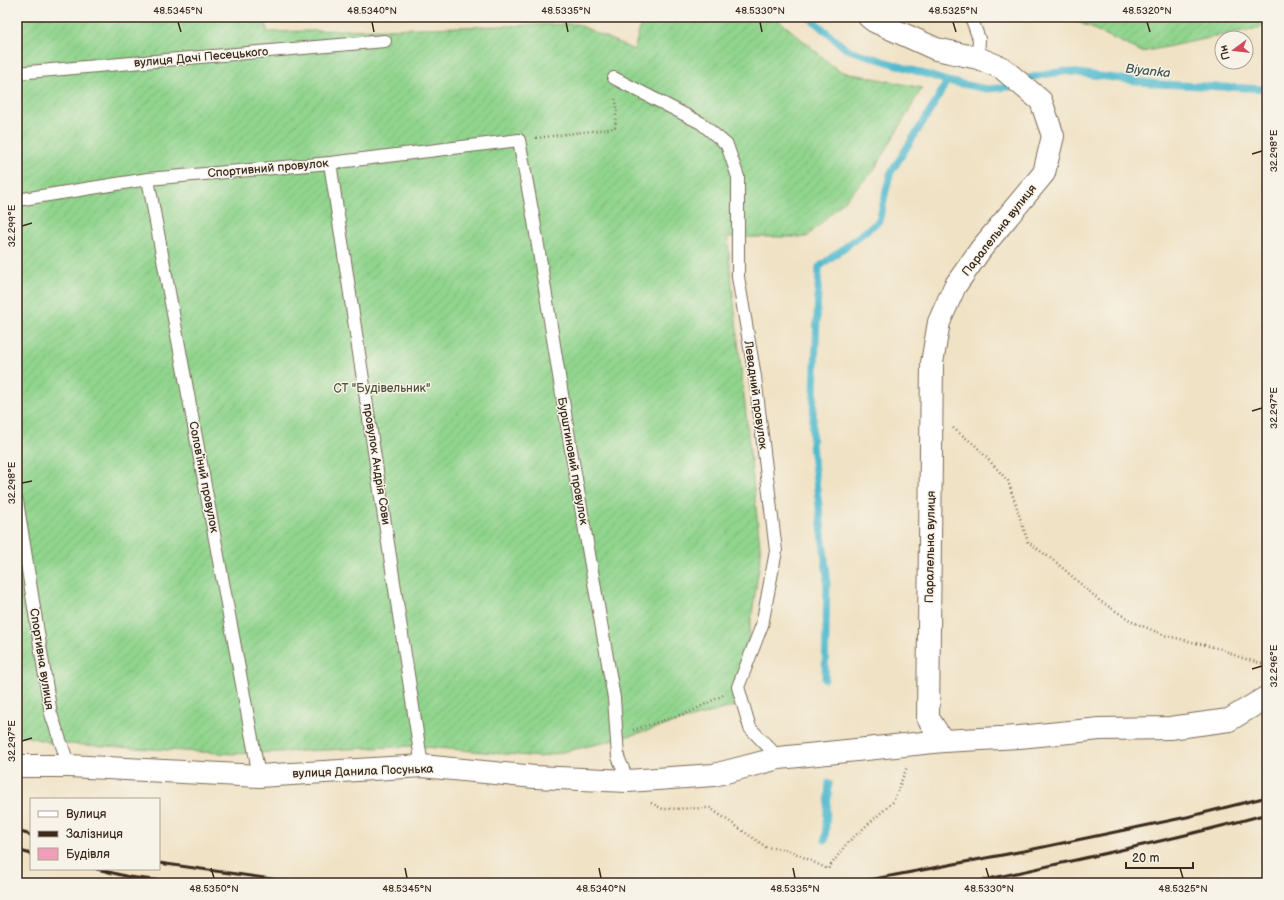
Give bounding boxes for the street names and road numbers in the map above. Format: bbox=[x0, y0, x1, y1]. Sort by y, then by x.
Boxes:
street label: вулиця Дачі Песецького bbox=[133, 44, 269, 71]
street label: Спортивний провулок bbox=[207, 156, 330, 181]
street label: Паралельна вулиця bbox=[959, 181, 1040, 279]
street label: Левадний провулок bbox=[740, 339, 771, 451]
street label: Бурштиновий провулок bbox=[554, 396, 591, 527]
street label: провулок Андрія Сови bbox=[359, 402, 394, 526]
street label: Соловʼїний провулок bbox=[185, 420, 222, 535]
street label: Паралельна вулиця bbox=[922, 490, 939, 603]
street label: Спортивна вулиця bbox=[26, 607, 57, 711]
street label: вулиця Данила Посунька bbox=[292, 762, 434, 781]

